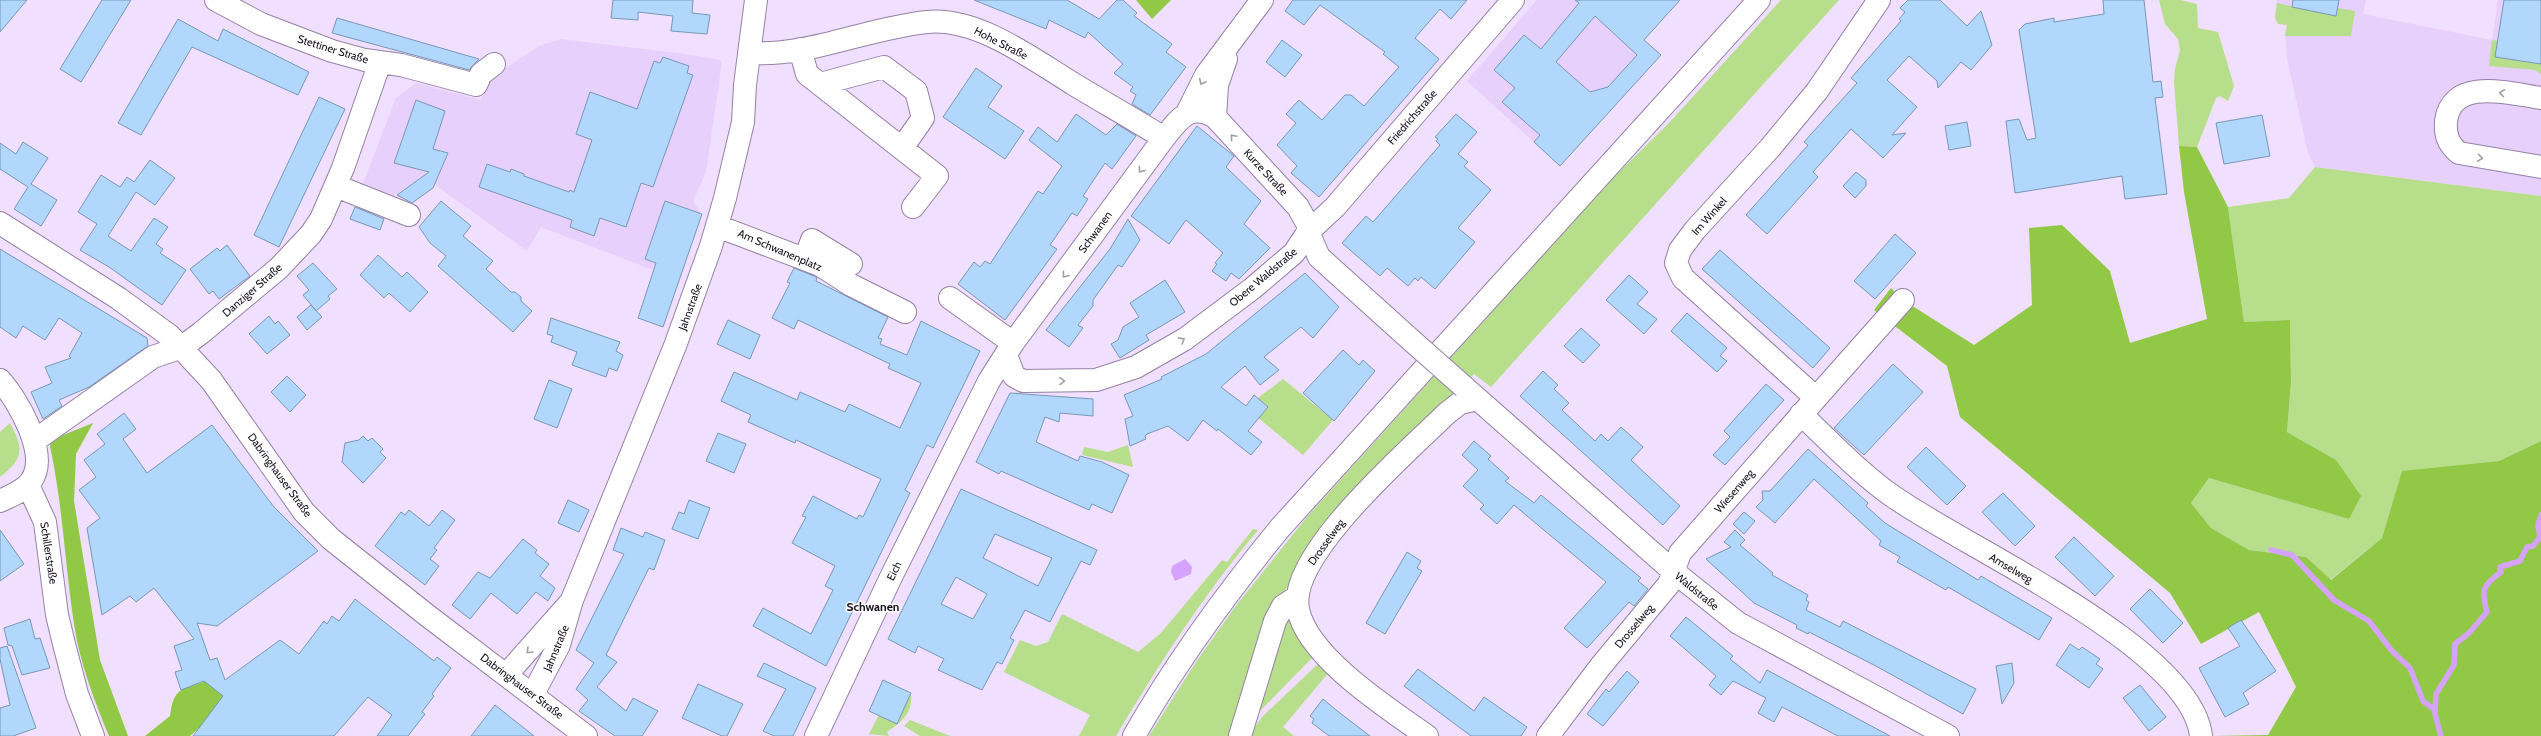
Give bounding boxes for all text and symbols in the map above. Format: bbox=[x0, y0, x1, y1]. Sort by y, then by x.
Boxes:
street label: Hohe Straße bbox=[972, 24, 1030, 63]
street label: Stettiner Straße bbox=[296, 32, 371, 67]
one-way arrow bbox=[1199, 78, 1207, 86]
street label: Friedrichstraße bbox=[1384, 86, 1440, 147]
one-way arrow bbox=[2499, 89, 2505, 98]
one-way arrow bbox=[1231, 135, 1238, 142]
street label: Kurze Straße bbox=[1241, 146, 1291, 199]
one-way arrow bbox=[2477, 153, 2483, 162]
one-way arrow bbox=[1139, 165, 1146, 172]
street label: Im Winkel bbox=[1688, 194, 1730, 238]
street label: Schwanen bbox=[1075, 208, 1115, 256]
street label: Am Schwanenplatz bbox=[736, 226, 824, 274]
street label: Obere Waldstraße bbox=[1226, 244, 1300, 309]
street label: Danziger Straße bbox=[219, 260, 285, 320]
one-way arrow bbox=[1062, 270, 1069, 277]
street label: Jahnstraße bbox=[675, 281, 705, 333]
one-way arrow bbox=[1178, 337, 1185, 345]
one-way arrow bbox=[1059, 377, 1065, 385]
street label: Dabringhauser Straße bbox=[245, 430, 315, 520]
street label: Wiesenweg bbox=[1711, 466, 1757, 516]
street label: Drosselweg bbox=[1305, 516, 1348, 568]
street label: Schillerstraße bbox=[37, 521, 61, 585]
street label: Amselweg bbox=[1987, 550, 2036, 586]
street label: Eich bbox=[883, 559, 905, 583]
street label: Waldstraße bbox=[1672, 569, 1722, 613]
district label: Schwanen bbox=[847, 599, 899, 614]
street label: Drosselweg bbox=[1611, 601, 1657, 651]
street label: Jahnstraße bbox=[540, 622, 572, 674]
one-way arrow bbox=[526, 646, 534, 654]
street label: Dabringhauser Straße bbox=[478, 650, 567, 722]

